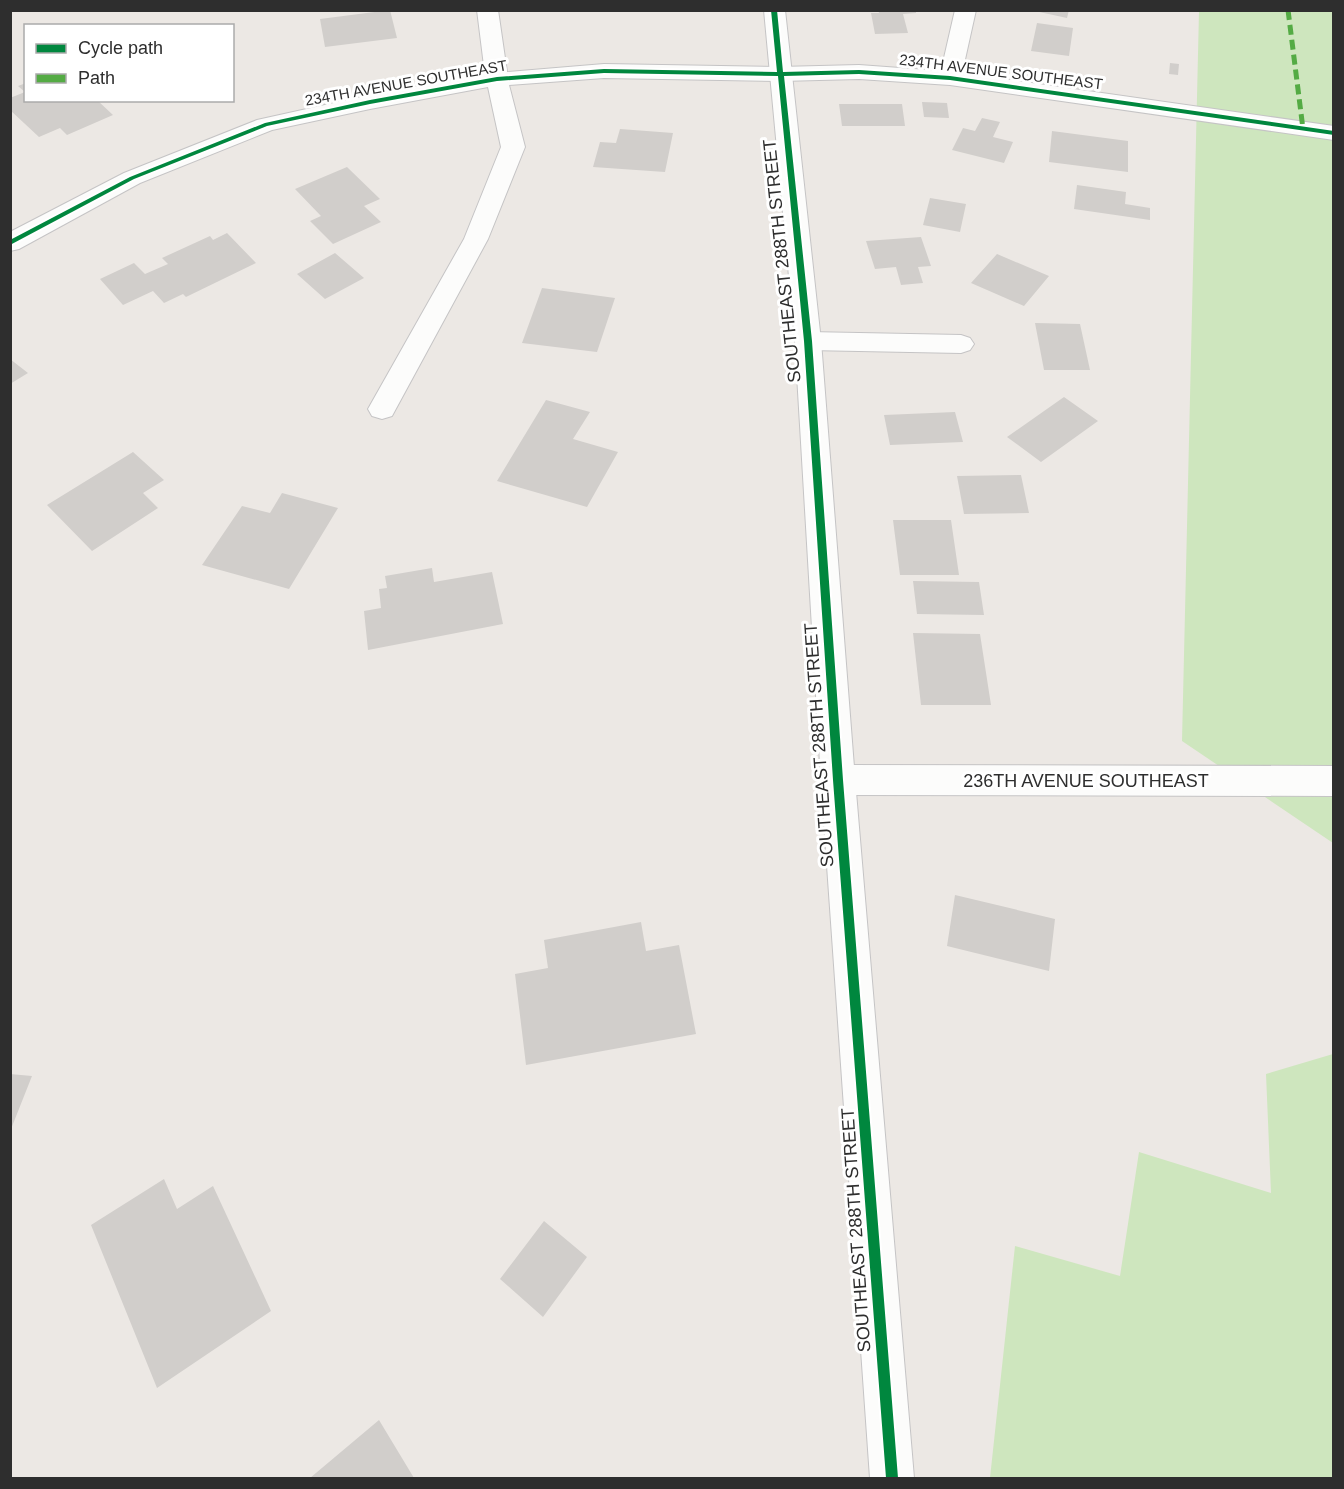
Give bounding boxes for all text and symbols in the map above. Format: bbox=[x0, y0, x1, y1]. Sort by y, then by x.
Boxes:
legend bbox=[24, 24, 234, 102]
text: Cycle path bbox=[78, 38, 163, 58]
street label: 234TH AVENUE SOUTHEAST bbox=[898, 51, 1104, 92]
street label: 234TH AVENUE SOUTHEAST bbox=[304, 56, 508, 109]
text: Path bbox=[78, 68, 115, 88]
street label: SOUTHEAST 288TH STREET bbox=[759, 138, 805, 384]
street label: SOUTHEAST 288TH STREET bbox=[800, 622, 838, 868]
street label: 236TH AVENUE SOUTHEAST bbox=[963, 771, 1209, 791]
street label: SOUTHEAST 288TH STREET bbox=[837, 1107, 875, 1353]

